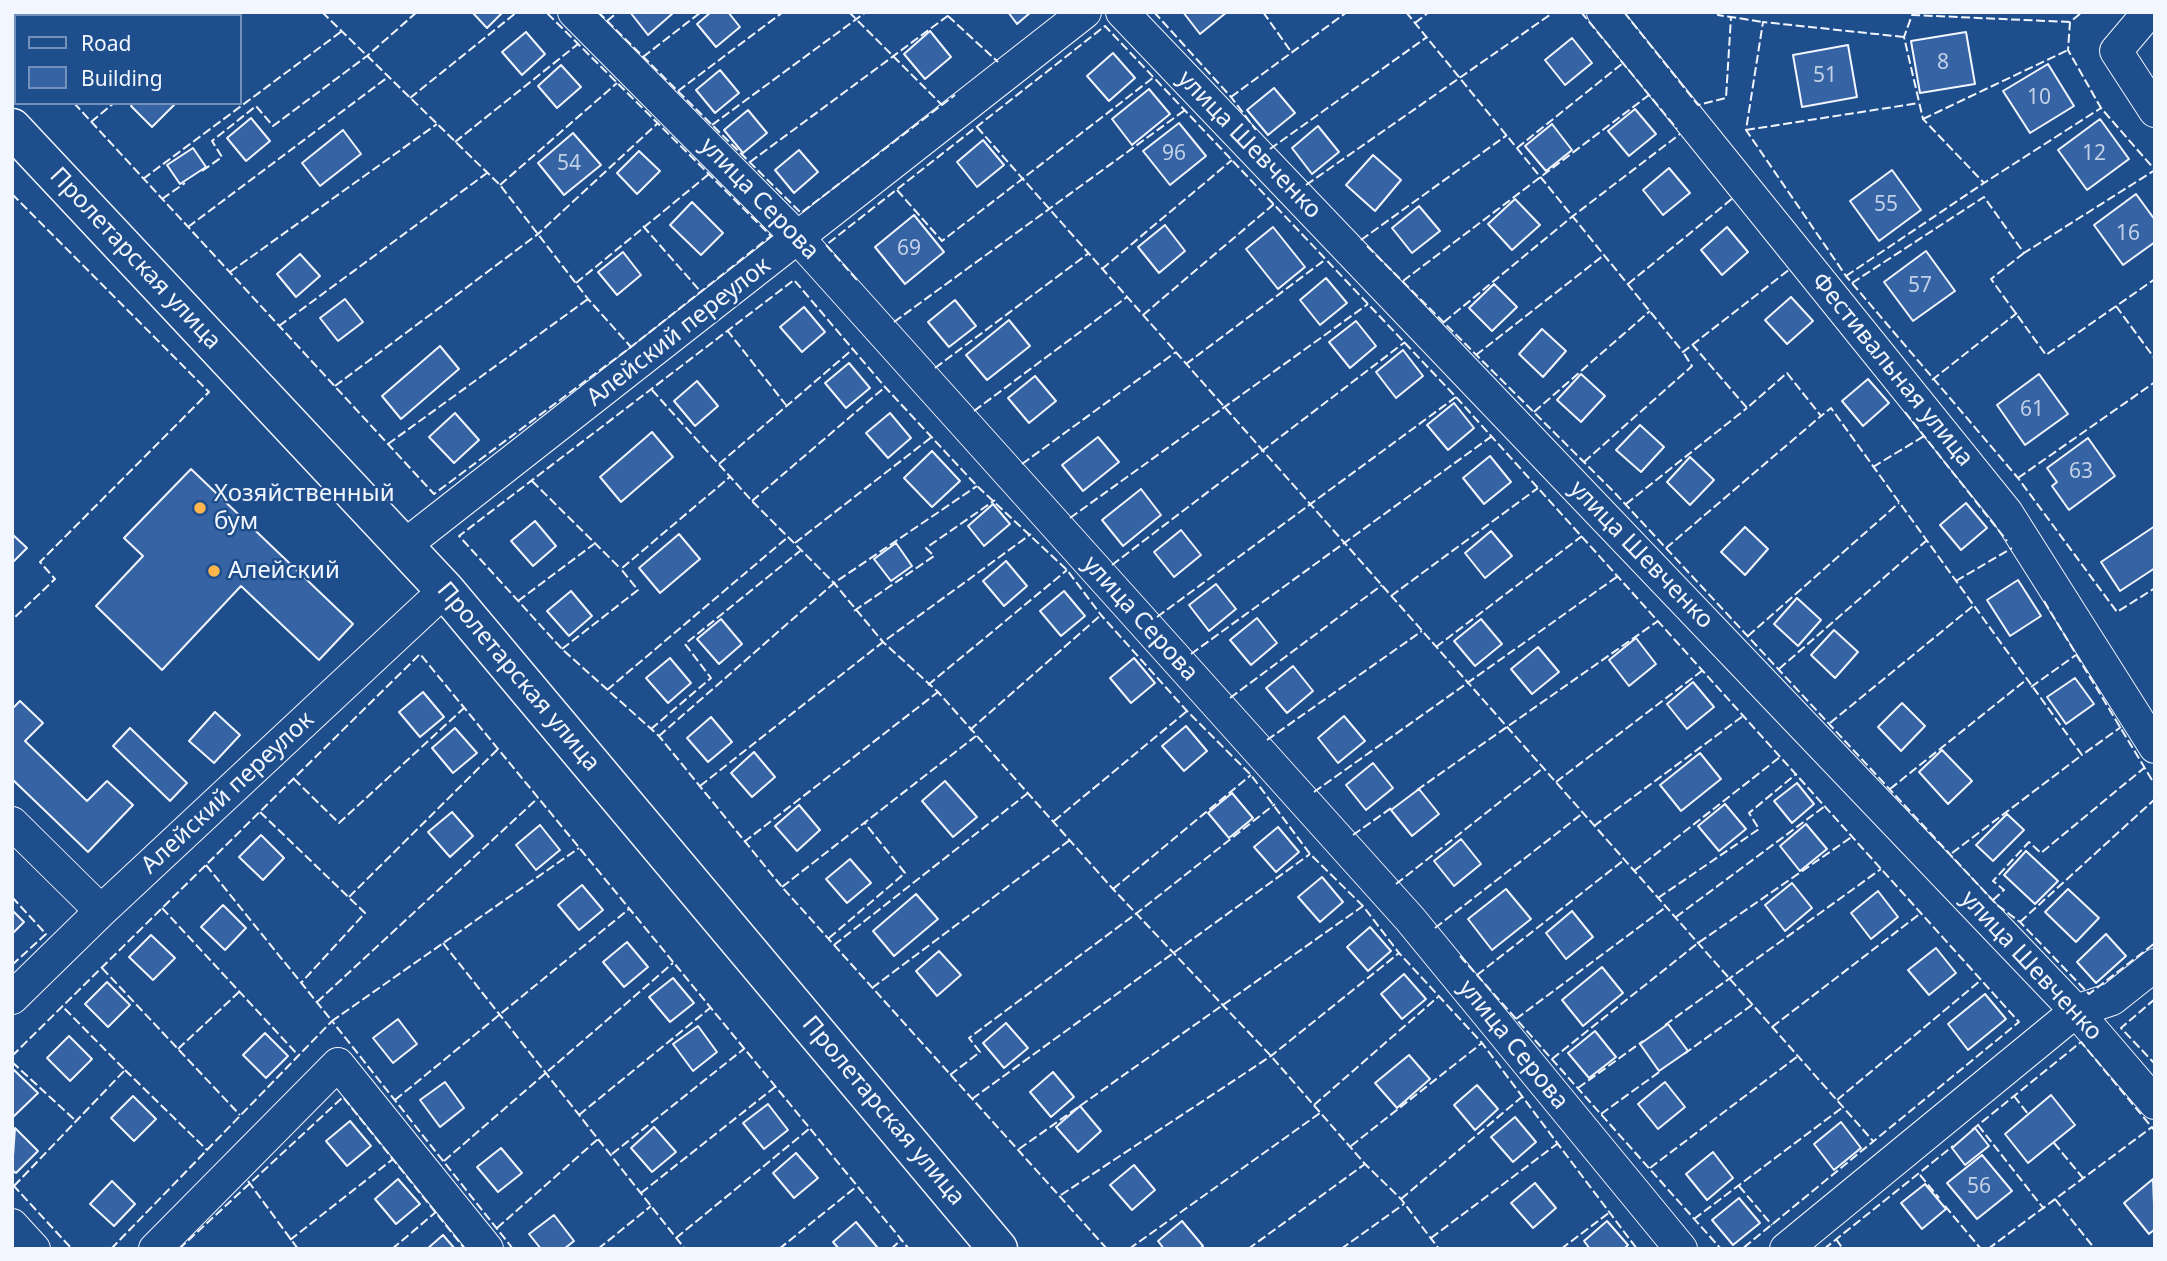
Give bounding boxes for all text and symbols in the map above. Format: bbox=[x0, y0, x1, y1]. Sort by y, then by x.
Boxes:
legend bbox=[14, 14, 242, 105]
text: Road bbox=[81, 29, 131, 57]
house number: 8 bbox=[1937, 50, 1949, 76]
house number: 51 bbox=[1813, 63, 1837, 89]
text: Building bbox=[81, 64, 163, 92]
street label: улица Шевченко bbox=[1171, 65, 1327, 225]
house number: 10 bbox=[2027, 85, 2051, 111]
street label: улица Серова bbox=[694, 132, 824, 266]
house number: 96 bbox=[1162, 141, 1186, 167]
house number: 12 bbox=[2082, 141, 2106, 167]
house number: 54 bbox=[557, 151, 581, 177]
street label: Пролетарская улица bbox=[43, 162, 227, 356]
house number: 55 bbox=[1874, 192, 1898, 218]
house number: 16 bbox=[2116, 221, 2140, 247]
house number: 69 bbox=[897, 236, 921, 262]
street label: Алейский переулок bbox=[581, 251, 777, 413]
street label: Фестивальная улица bbox=[1805, 267, 1979, 473]
house number: 57 bbox=[1908, 273, 1932, 299]
house number: 61 bbox=[2020, 397, 2044, 423]
house number: 63 bbox=[2069, 459, 2093, 485]
street label: улица Шевченко bbox=[1563, 475, 1719, 635]
place label: Хозяйственный бум bbox=[214, 480, 395, 536]
marker: Хозяйственный бум bbox=[192, 500, 208, 516]
street label: улица Серова bbox=[1076, 550, 1204, 688]
place label: Алейский bbox=[228, 557, 340, 585]
marker: Алейский bbox=[206, 563, 222, 579]
street label: Пролетарская улица bbox=[430, 577, 606, 777]
street label: Алейский переулок bbox=[136, 706, 320, 880]
street label: улица Шевченко bbox=[1954, 885, 2108, 1047]
street label: улица Серова bbox=[1452, 974, 1574, 1116]
street label: Пролетарская улица bbox=[795, 1011, 971, 1211]
house number: 56 bbox=[1967, 1174, 1991, 1200]

